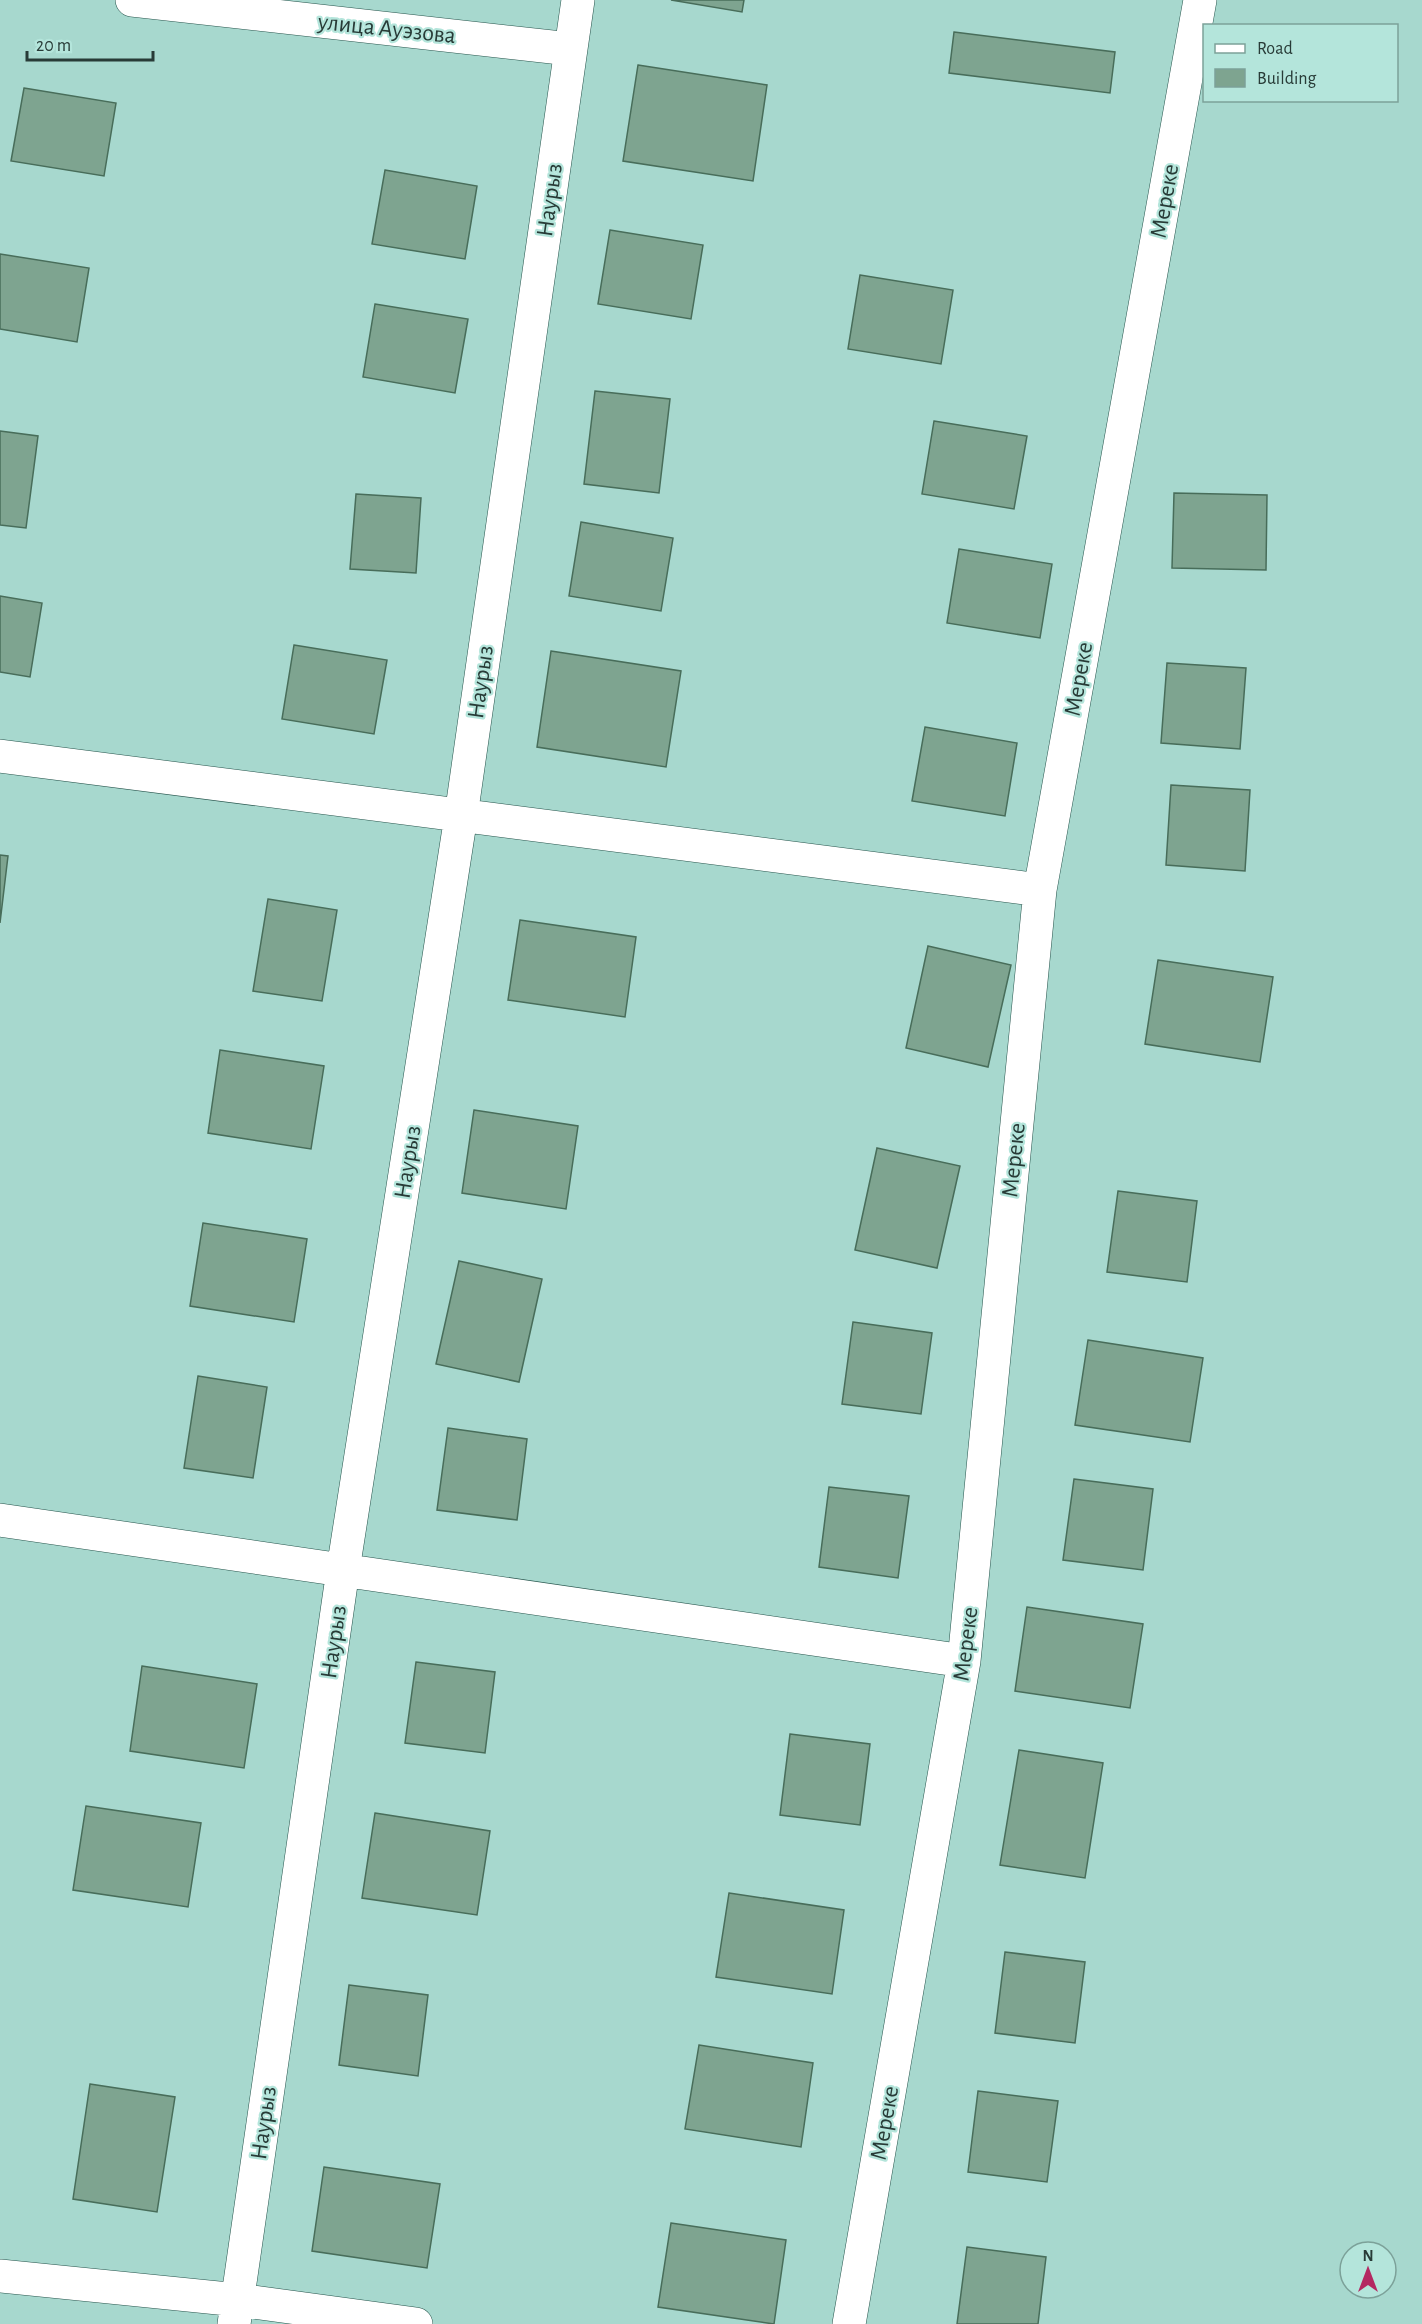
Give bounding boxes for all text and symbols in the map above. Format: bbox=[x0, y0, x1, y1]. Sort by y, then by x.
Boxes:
street label: улица Ауэзова bbox=[316, 10, 457, 48]
scale bar bbox=[27, 24, 153, 62]
legend bbox=[1203, 24, 1398, 102]
text: 20 m bbox=[36, 37, 71, 55]
text: Road bbox=[1257, 40, 1293, 58]
text: Building bbox=[1257, 70, 1317, 88]
street label: Наурыз bbox=[533, 162, 567, 238]
street label: Мереке bbox=[1147, 162, 1183, 240]
street label: Мереке bbox=[1061, 640, 1097, 718]
street label: Наурыз bbox=[464, 644, 498, 720]
street label: Мереке bbox=[998, 1122, 1030, 1199]
street label: Наурыз bbox=[390, 1124, 426, 1200]
street label: Наурыз bbox=[317, 1604, 351, 1680]
street label: Мереке bbox=[950, 1605, 982, 1683]
street label: Мереке bbox=[867, 2084, 903, 2162]
street label: Наурыз bbox=[247, 2085, 281, 2161]
north arrow bbox=[1338, 2240, 1398, 2300]
text: N bbox=[1362, 2248, 1374, 2264]

